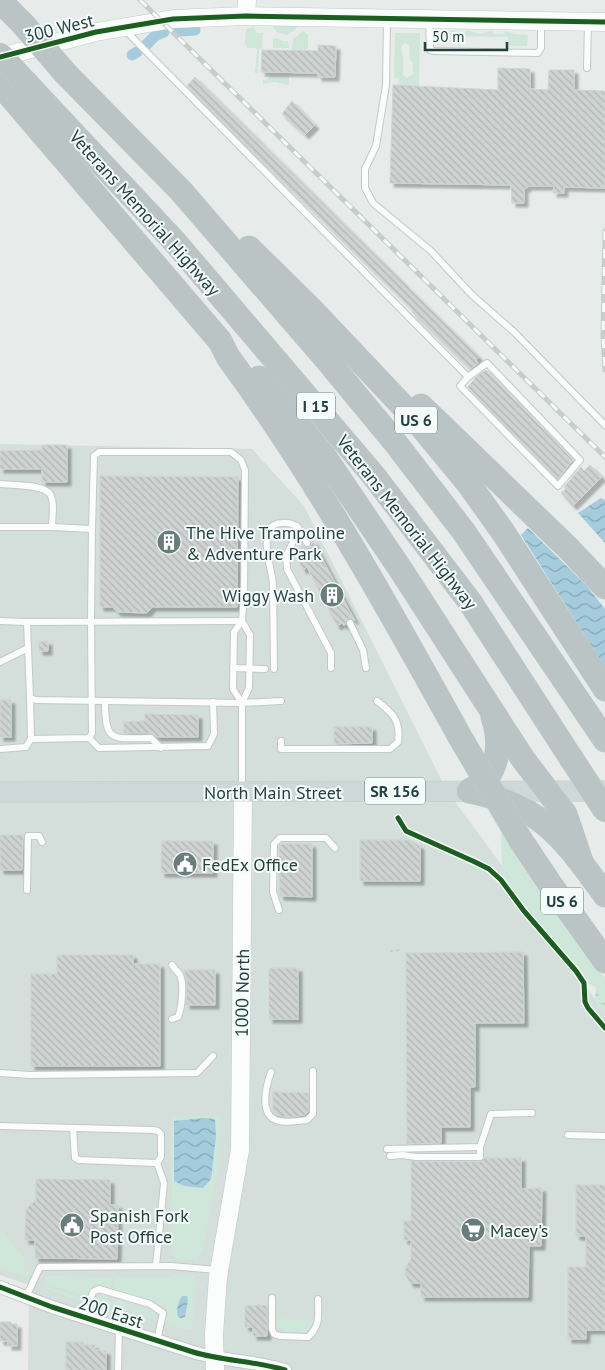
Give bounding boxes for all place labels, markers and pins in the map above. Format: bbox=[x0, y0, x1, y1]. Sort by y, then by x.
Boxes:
place label: The Hive Trampoline & Adventure Park bbox=[186, 521, 345, 565]
building icon: The Hive Trampoline & Adventure Park bbox=[156, 529, 182, 555]
building icon: Wiggy Wash bbox=[319, 582, 345, 608]
place label: Wiggy Wash bbox=[222, 584, 314, 607]
public building icon: FedEx Office bbox=[172, 851, 198, 877]
place label: FedEx Office bbox=[202, 853, 298, 876]
place label: Spanish Fork Post Office bbox=[90, 1204, 189, 1248]
public building icon: Spanish Fork Post Office bbox=[59, 1212, 85, 1238]
supermarket icon: Macey's bbox=[460, 1217, 486, 1243]
place label: Macey's bbox=[490, 1219, 548, 1242]

